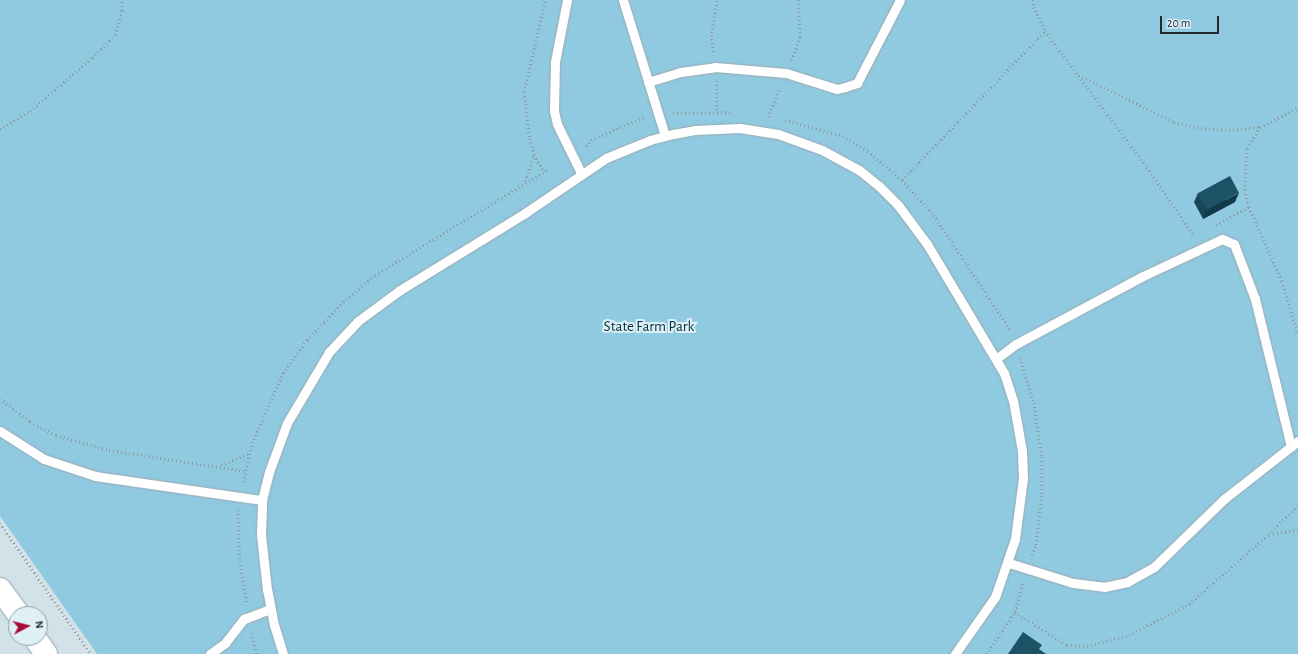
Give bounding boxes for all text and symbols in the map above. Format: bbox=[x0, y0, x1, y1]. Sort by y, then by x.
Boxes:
scale bar bbox=[1162, 8, 1221, 34]
text: 20 m bbox=[1167, 17, 1190, 29]
park label: State Farm Park bbox=[604, 318, 694, 336]
north arrow bbox=[8, 606, 48, 646]
text: N bbox=[33, 620, 45, 629]

